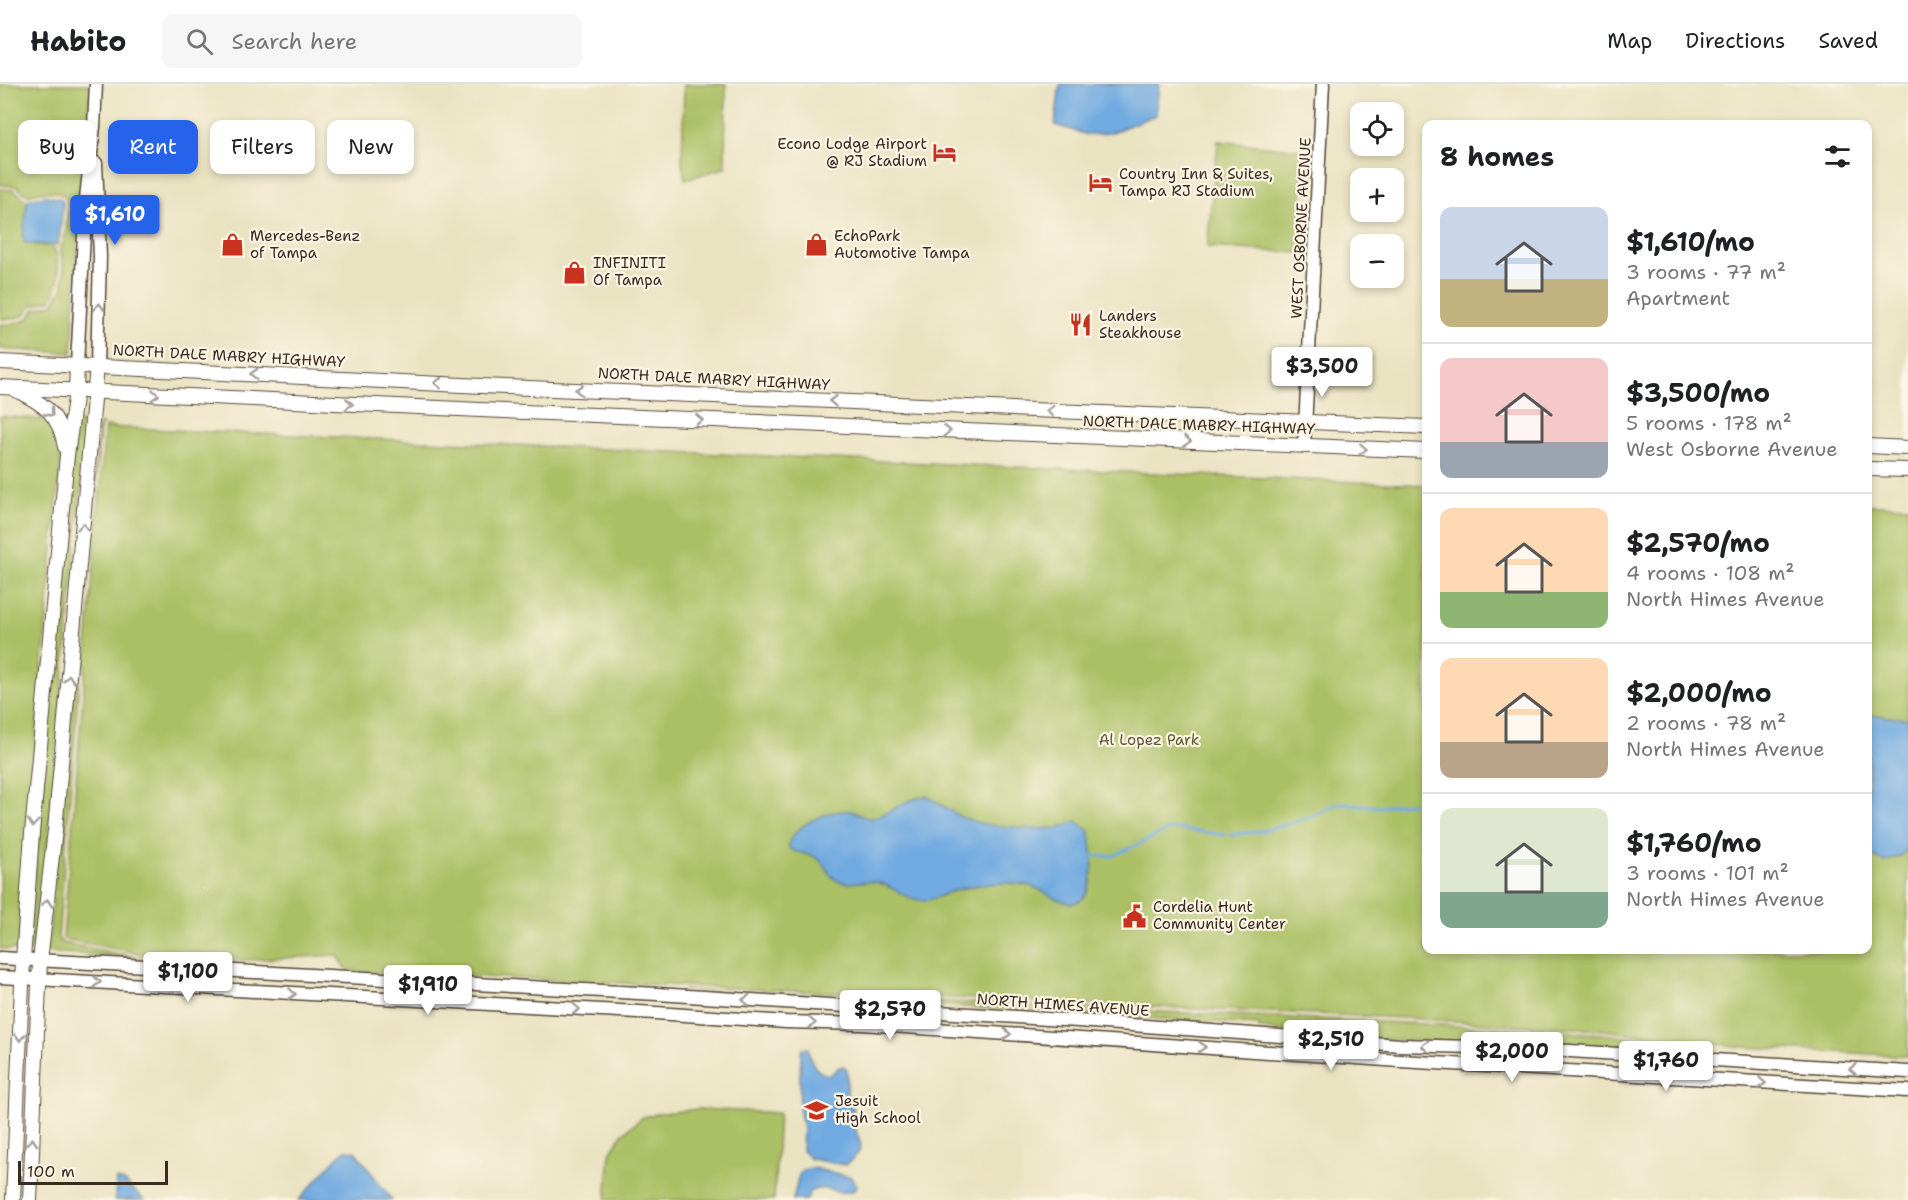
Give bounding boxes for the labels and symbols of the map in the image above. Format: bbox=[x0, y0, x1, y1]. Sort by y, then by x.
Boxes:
place label: Econo Lodge Airport @ RJ Stadium bbox=[777, 134, 927, 171]
street label: WEST OSBORNE AVENUE bbox=[1286, 137, 1316, 319]
hotel icon: Econo Lodge Airport @ RJ Stadium bbox=[932, 140, 958, 166]
place label: Country Inn & Suites, Tampa RJ Stadium bbox=[1119, 164, 1273, 201]
hotel icon: Country Inn & Suites, Tampa RJ Stadium bbox=[1088, 170, 1114, 196]
pin: $1,610 bbox=[66, 195, 164, 246]
place label: Mercedes-Benz of Tampa bbox=[250, 226, 360, 263]
place label: EchoPark Automotive Tampa bbox=[834, 226, 970, 263]
shop icon: Mercedes-Benz of Tampa bbox=[219, 232, 245, 258]
shop icon: EchoPark Automotive Tampa bbox=[803, 232, 829, 258]
place label: INFINITI Of Tampa bbox=[593, 253, 666, 290]
shop icon: INFINITI Of Tampa bbox=[562, 259, 588, 285]
one-way arrow bbox=[93, 303, 105, 312]
place label: Landers Steakhouse bbox=[1099, 306, 1182, 343]
restaurant icon: Landers Steakhouse bbox=[1068, 312, 1094, 338]
street label: NORTH DALE MABRY HIGHWAY bbox=[112, 340, 346, 372]
pin: $3,500 bbox=[1273, 347, 1371, 398]
street label: NORTH DALE MABRY HIGHWAY bbox=[597, 363, 831, 395]
one-way arrow bbox=[249, 368, 258, 381]
one-way arrow bbox=[433, 377, 442, 390]
one-way arrow bbox=[575, 384, 584, 396]
one-way arrow bbox=[150, 388, 159, 401]
one-way arrow bbox=[828, 395, 837, 408]
one-way arrow bbox=[345, 397, 354, 410]
one-way arrow bbox=[1046, 404, 1055, 417]
one-way arrow bbox=[43, 406, 54, 416]
street label: NORTH DALE MABRY HIGHWAY bbox=[1082, 411, 1316, 439]
one-way arrow bbox=[694, 414, 703, 427]
one-way arrow bbox=[942, 425, 951, 437]
one-way arrow bbox=[1182, 435, 1191, 448]
one-way arrow bbox=[1358, 442, 1367, 455]
one-way arrow bbox=[76, 522, 89, 531]
one-way arrow bbox=[62, 674, 75, 684]
park label: Al Lopez Park bbox=[1099, 730, 1199, 750]
one-way arrow bbox=[27, 818, 40, 827]
place label: Cordelia Hunt Community Center bbox=[1153, 897, 1286, 934]
one-way arrow bbox=[40, 898, 53, 907]
public building icon: Cordelia Hunt Community Center bbox=[1122, 903, 1148, 929]
pin: $1,100 bbox=[139, 952, 237, 1003]
pin: $1,910 bbox=[379, 965, 477, 1016]
one-way arrow bbox=[93, 976, 102, 989]
one-way arrow bbox=[287, 987, 296, 1000]
street label: NORTH HIMES AVENUE bbox=[976, 989, 1150, 1021]
pin: $2,570 bbox=[841, 990, 939, 1041]
one-way arrow bbox=[742, 993, 751, 1006]
one-way arrow bbox=[571, 1002, 580, 1015]
one-way arrow bbox=[808, 1017, 817, 1029]
pin: $2,510 bbox=[1282, 1020, 1380, 1071]
one-way arrow bbox=[1003, 1027, 1012, 1040]
one-way arrow bbox=[13, 1032, 26, 1041]
pin: $2,000 bbox=[1463, 1032, 1561, 1083]
one-way arrow bbox=[1421, 1039, 1430, 1052]
one-way arrow bbox=[1197, 1041, 1206, 1054]
pin: $1,760 bbox=[1617, 1041, 1715, 1092]
one-way arrow bbox=[1848, 1062, 1857, 1075]
one-way arrow bbox=[1758, 1076, 1767, 1089]
place label: Jesuit High School bbox=[835, 1091, 921, 1128]
school or university icon: Jesuit High School bbox=[804, 1097, 830, 1123]
one-way arrow bbox=[26, 1137, 38, 1146]
scale bar bbox=[18, 1158, 168, 1186]

